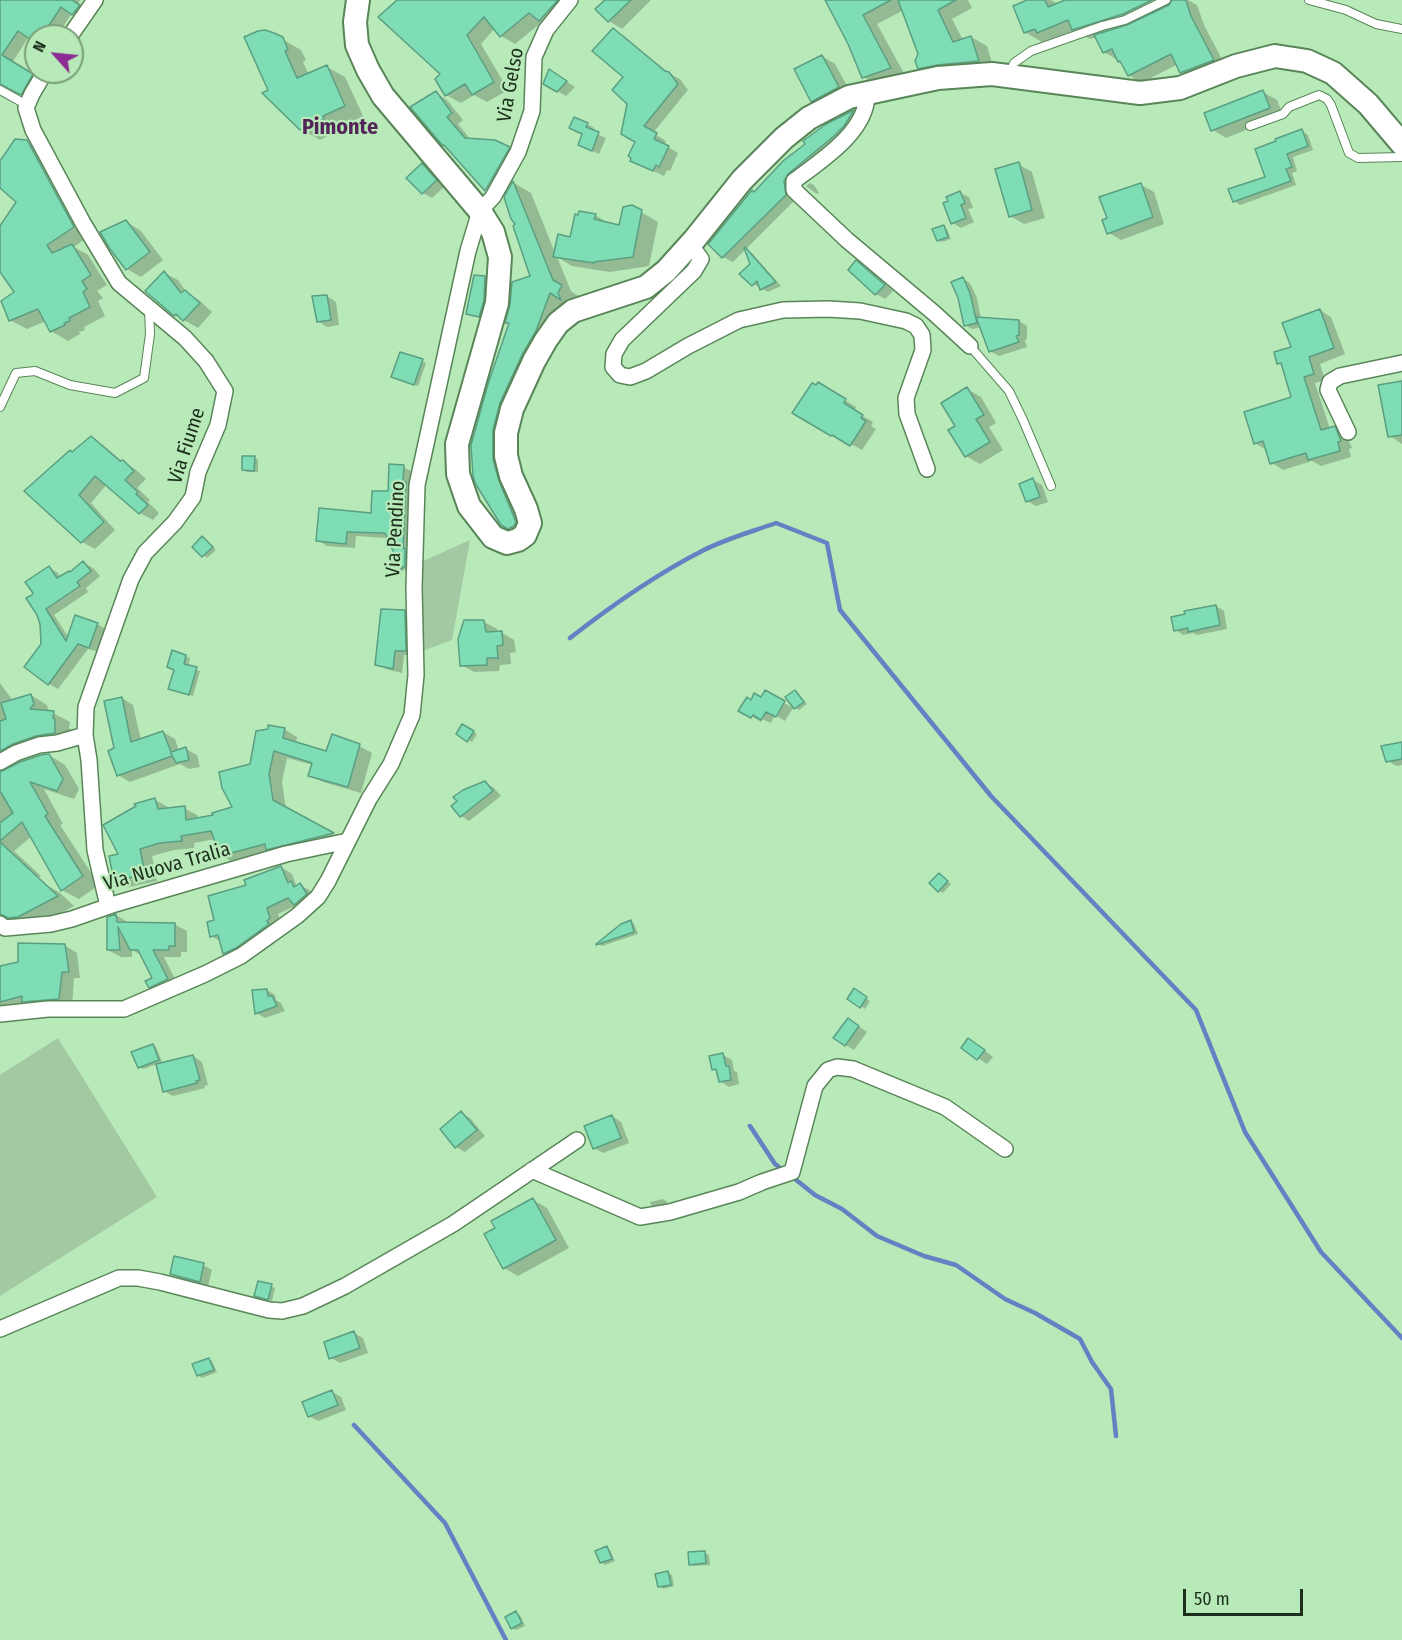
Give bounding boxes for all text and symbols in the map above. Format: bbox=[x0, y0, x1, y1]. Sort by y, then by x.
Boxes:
north arrow bbox=[24, 24, 84, 84]
text: N bbox=[29, 38, 50, 55]
street label: Via Gelso bbox=[493, 46, 529, 124]
district label: Pimonte bbox=[302, 115, 378, 141]
street label: Via Fiume bbox=[163, 405, 211, 487]
street label: Via Pendino bbox=[381, 480, 411, 578]
street label: Via Nuova Tralia bbox=[101, 837, 233, 897]
scale bar bbox=[1186, 1577, 1306, 1615]
text: 50 m bbox=[1194, 1588, 1230, 1610]

